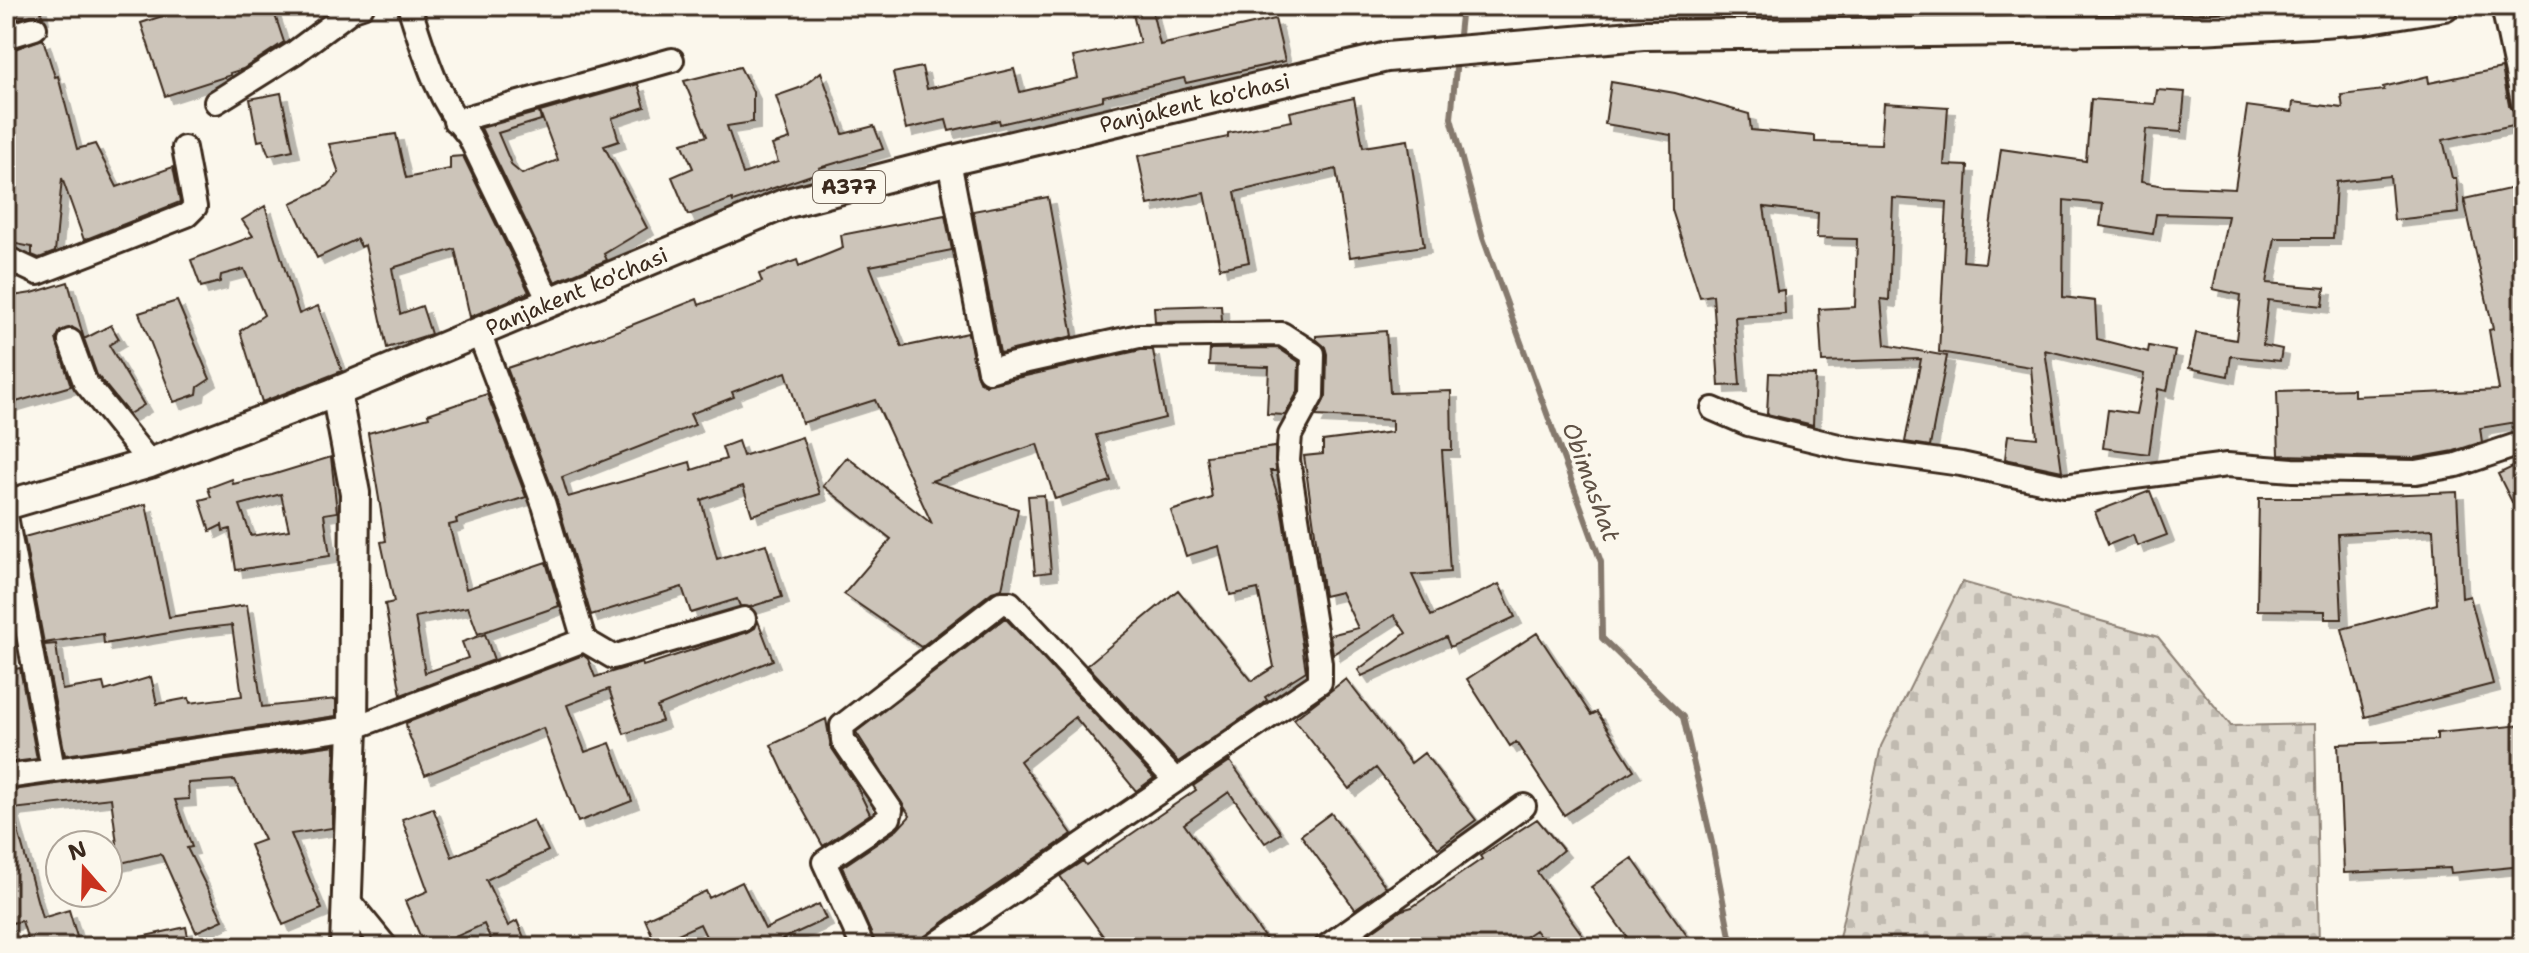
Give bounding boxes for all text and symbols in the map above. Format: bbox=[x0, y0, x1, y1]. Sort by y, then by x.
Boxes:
street label: Panjakent ko'chasi bbox=[1097, 66, 1293, 139]
road number: A377 bbox=[813, 171, 885, 203]
street label: Panjakent ko'chasi bbox=[481, 240, 672, 342]
water label: Obimashat bbox=[1555, 418, 1628, 547]
north arrow bbox=[44, 829, 124, 909]
text: N bbox=[64, 834, 90, 867]

